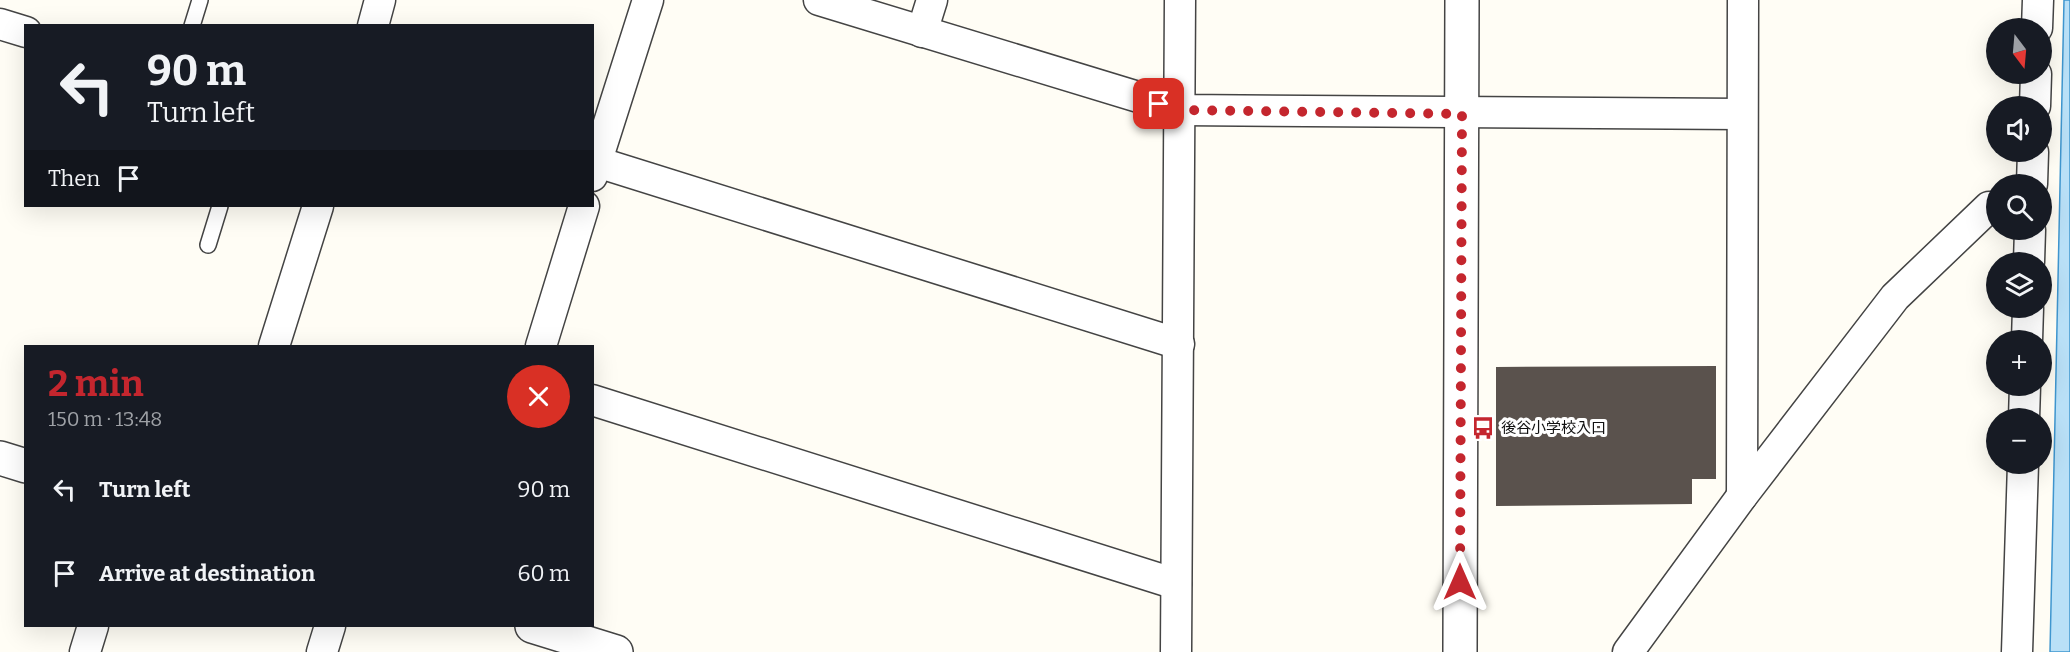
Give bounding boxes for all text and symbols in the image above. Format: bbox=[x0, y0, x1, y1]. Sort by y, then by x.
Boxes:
north arrow bbox=[1986, 18, 2052, 84]
map controls bbox=[1986, 18, 2052, 474]
text: 90 m bbox=[147, 46, 246, 96]
icon: left bbox=[48, 48, 126, 126]
pin bbox=[1133, 78, 1184, 129]
icon: arrive bbox=[1142, 87, 1175, 120]
button: sound bbox=[1986, 96, 2052, 162]
text: Turn left bbox=[147, 97, 255, 129]
icon: arrive bbox=[112, 162, 145, 195]
text: Then bbox=[48, 165, 100, 192]
button: search bbox=[1986, 174, 2052, 240]
button: layers bbox=[1986, 252, 2052, 318]
button: + bbox=[1986, 330, 2052, 396]
text: 2 min bbox=[48, 362, 144, 406]
button: close bbox=[507, 365, 570, 428]
text: 150 m · 13:48 bbox=[48, 407, 162, 431]
button: − bbox=[1986, 408, 2052, 474]
bus stop icon: 後谷小学校入口 bbox=[1470, 415, 1496, 441]
place label: 後谷小学校入口 bbox=[1501, 419, 1606, 437]
icon: left bbox=[48, 473, 81, 506]
text: Turn left bbox=[99, 476, 191, 503]
text: 90 m bbox=[518, 476, 570, 503]
position arrow bbox=[1428, 550, 1492, 614]
icon: arrive bbox=[48, 557, 81, 590]
text: Arrive at destination bbox=[99, 560, 315, 587]
text: 60 m bbox=[518, 560, 570, 587]

